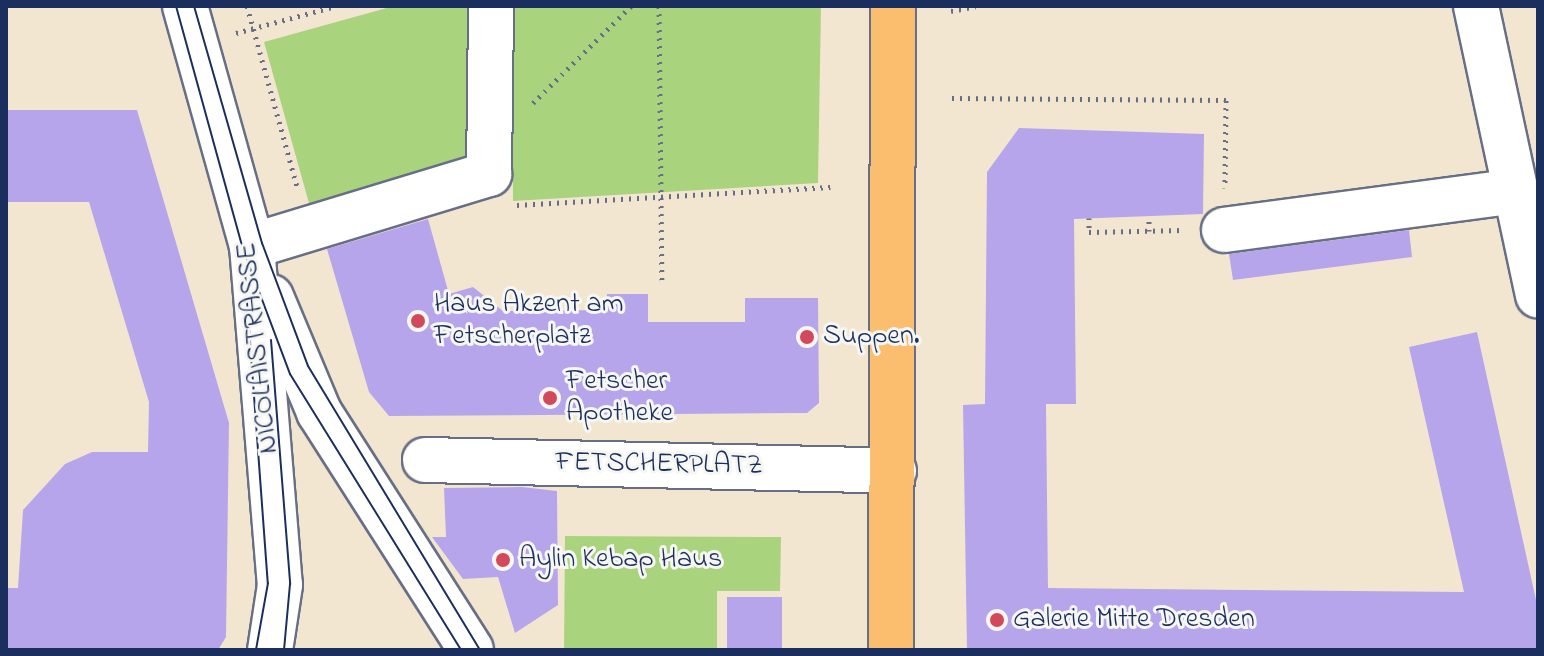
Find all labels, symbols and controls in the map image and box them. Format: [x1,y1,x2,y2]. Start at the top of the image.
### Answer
street label: NICOLAISTRASSE [231,241,287,455]
place label: Haus Akzent am Fetscherplatz [434,288,623,354]
marker: Haus Akzent am Fetscherplatz [409,312,427,330]
place label: Suppen. [823,320,919,354]
marker: Suppen. [798,328,816,346]
place label: Fetscher Apotheke [566,365,673,431]
marker: Fetscher Apotheke [541,389,559,407]
street label: FETSCHERPLATZ [555,446,763,484]
place label: Aylin Kebap Haus [519,543,722,577]
marker: Aylin Kebap Haus [494,551,512,569]
place label: Galerie Mitte Dresden [1013,603,1255,637]
marker: Galerie Mitte Dresden [988,611,1006,629]

